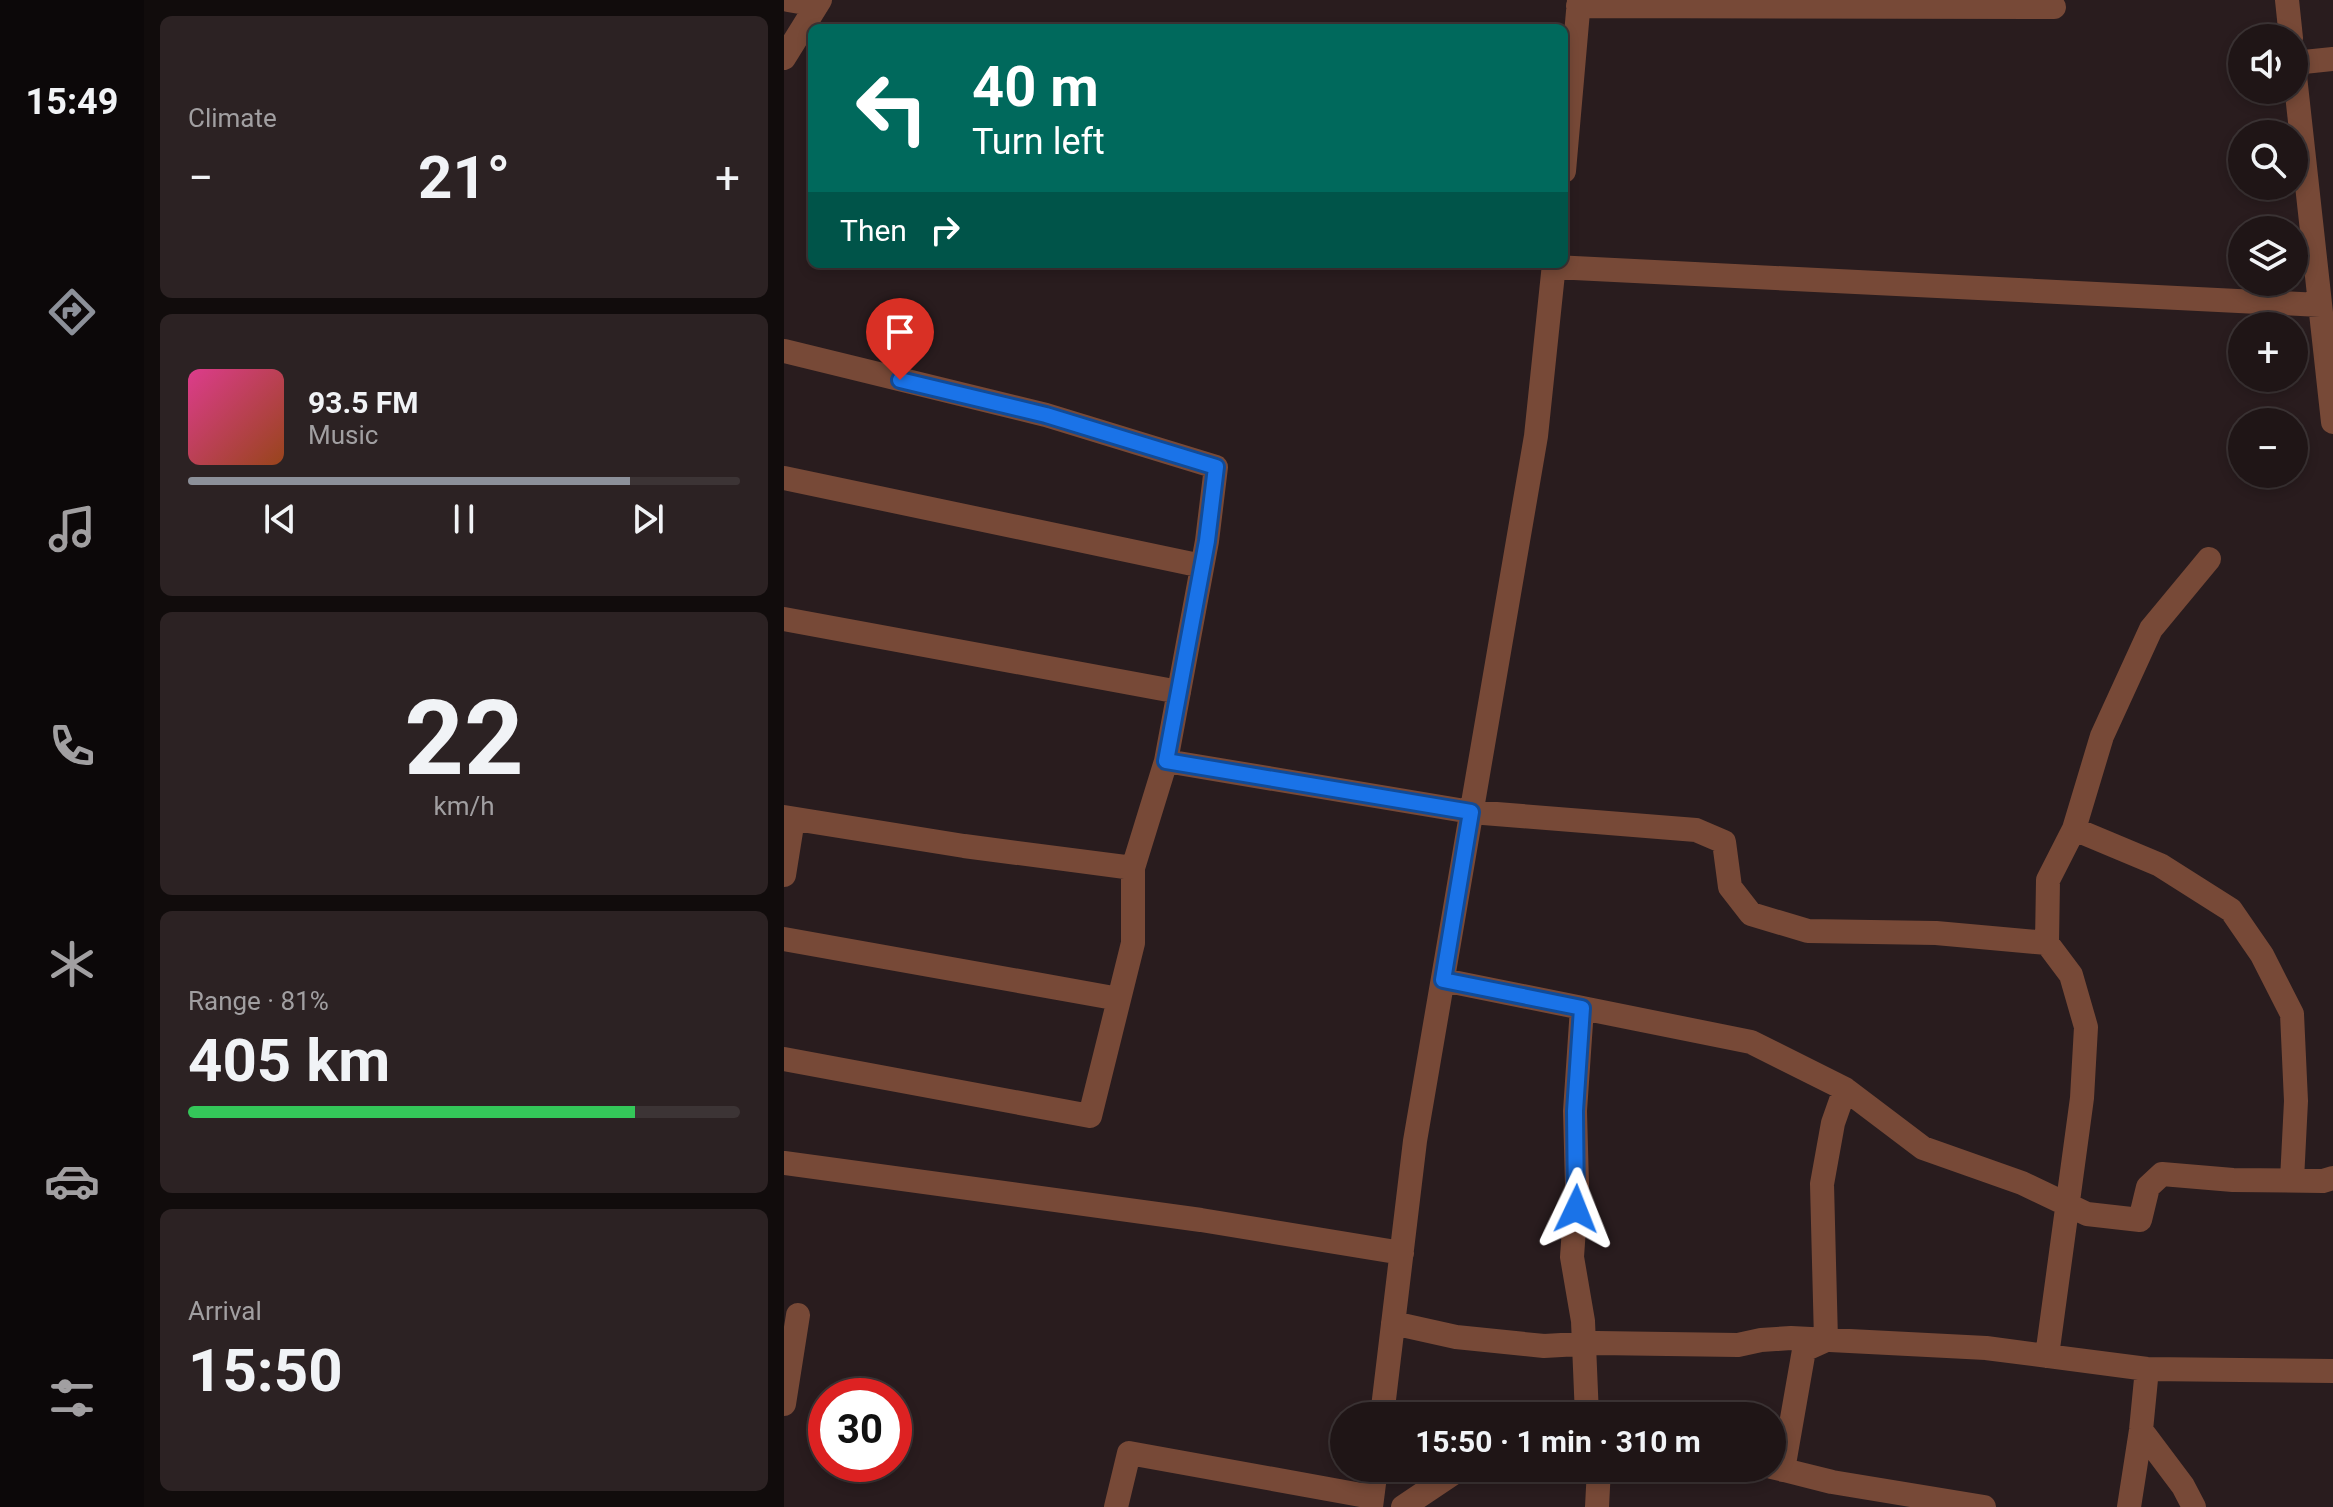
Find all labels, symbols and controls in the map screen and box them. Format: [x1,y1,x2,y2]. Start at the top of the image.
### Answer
map controls [2228,24,2308,488]
button: sound [2228,24,2308,104]
text: 40 m [972,54,1099,120]
icon: left [840,56,944,160]
text: 15:49 [26,81,118,123]
text: Climate [188,103,277,133]
button: search [2228,120,2308,200]
text: Turn left [972,121,1105,163]
text: 21° [418,142,510,213]
text: − [188,152,213,204]
text: + [715,152,740,204]
icon: right [923,208,967,252]
text: Then [840,213,907,248]
button: layers [2228,216,2308,296]
icon: directions [44,284,100,340]
pin [866,298,934,380]
icon: arrive [878,310,922,354]
button: + [2228,312,2308,392]
text: 93.5 FM [308,385,419,420]
button: − [2228,408,2308,488]
text: Music [308,420,378,450]
icon: previous [258,497,302,541]
icon: pause [442,497,486,541]
icon: next [626,497,670,541]
icon: music [44,501,100,557]
text: 22 [404,678,524,799]
icon: phone [44,718,100,774]
text: km/h [433,791,495,821]
icon: climate [44,936,100,992]
text: Range · 81% [188,986,329,1016]
text: 405 km [188,1025,390,1096]
icon: car [44,1153,100,1209]
position arrow [1534,1167,1618,1251]
text: Arrival [188,1296,262,1326]
text: 15:50 [188,1335,343,1406]
icon: filters [44,1370,100,1426]
speed limit sign: 30 [808,1378,912,1482]
text: 15:50 · 1 min · 310 m [1415,1424,1701,1459]

